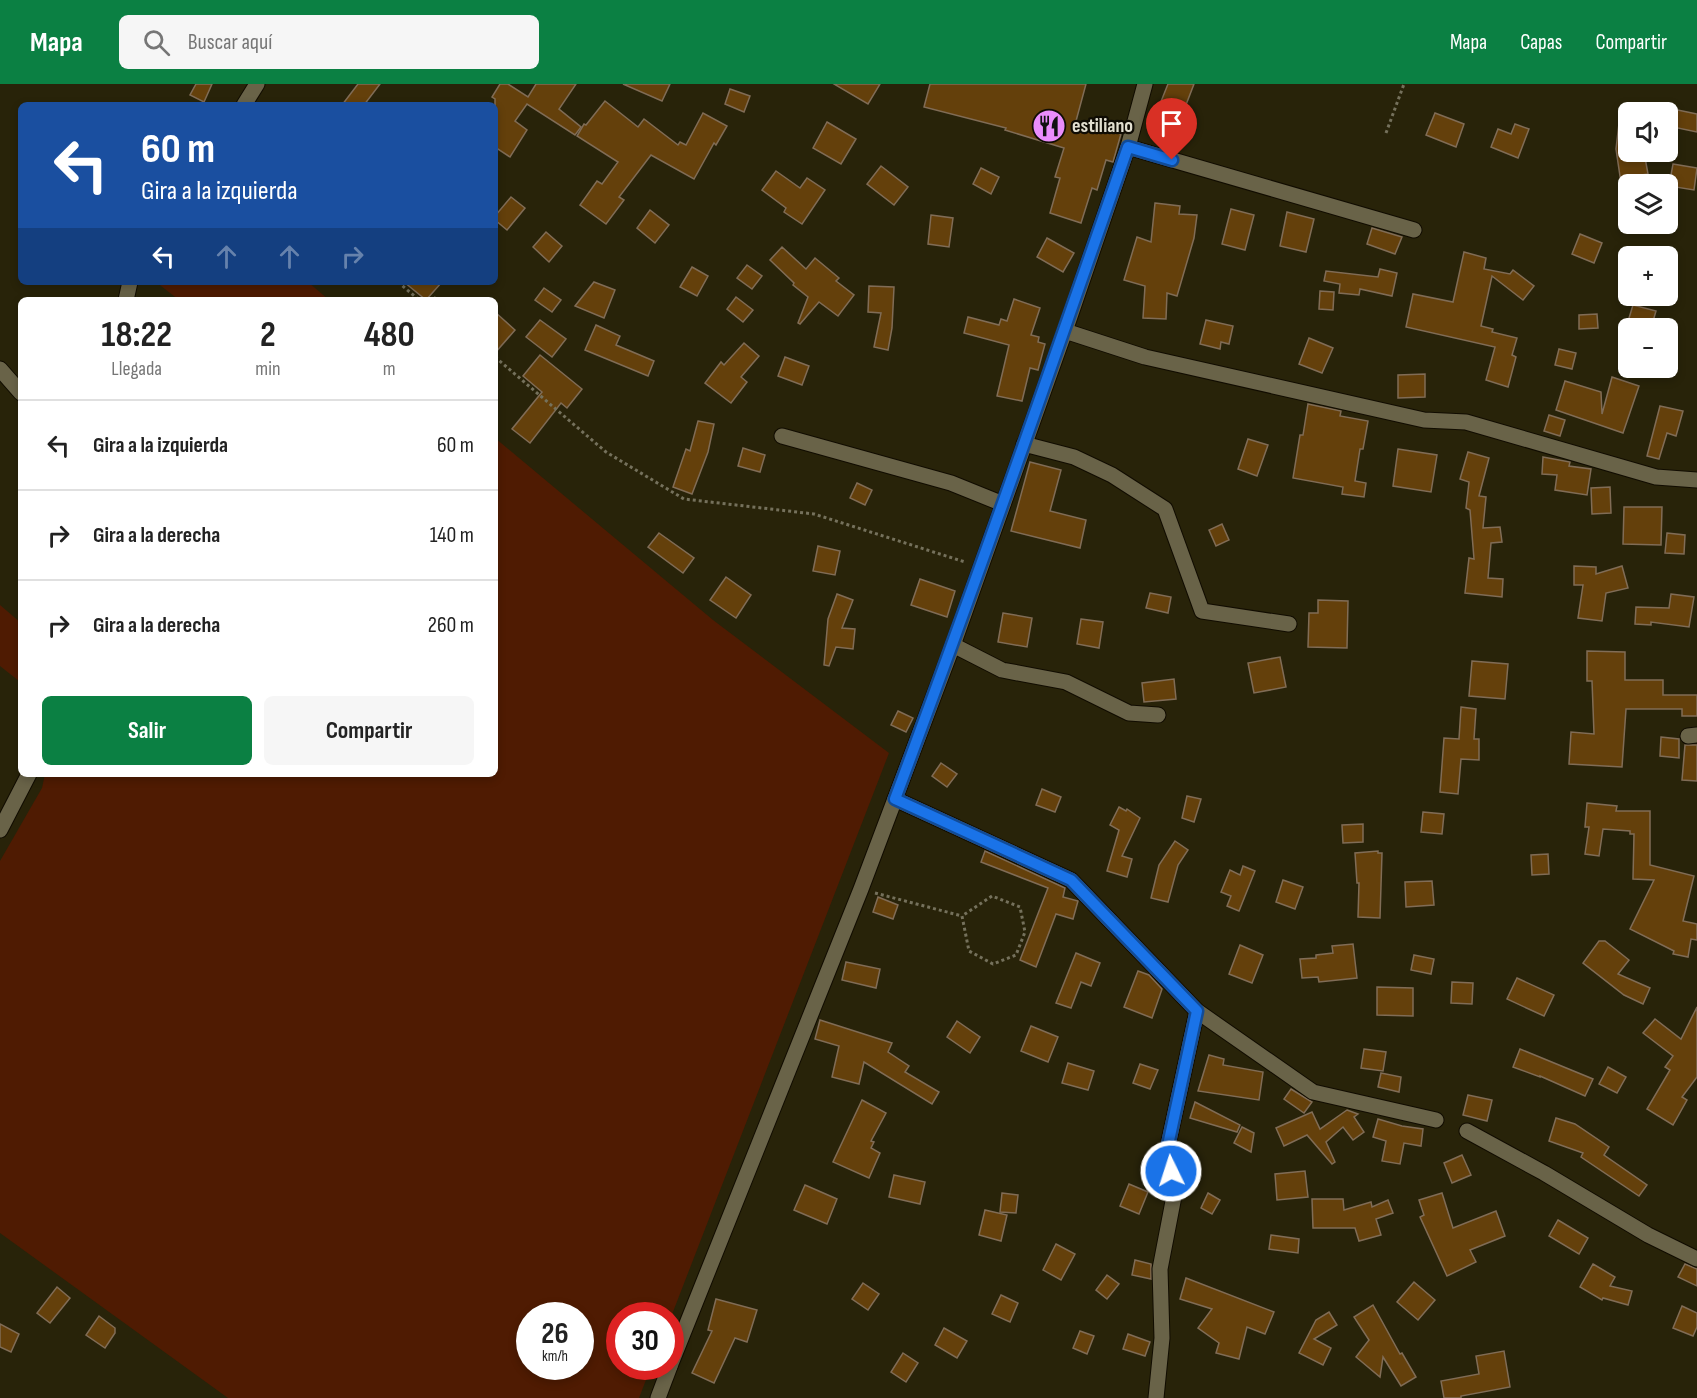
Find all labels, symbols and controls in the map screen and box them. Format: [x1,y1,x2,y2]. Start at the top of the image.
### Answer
search box [119,15,539,69]
text: Mapa [30,26,83,59]
icon: search [140,26,173,59]
text: Buscar aquí [188,29,272,56]
text: Mapa [1450,30,1487,55]
text: Capas [1520,30,1562,55]
text: Compartir [1595,30,1667,55]
pin [1146,98,1197,160]
map controls [1618,102,1678,378]
button: sound [1618,102,1678,162]
icon: arrive [1155,107,1188,140]
restaurant icon: estiliano [1031,108,1067,144]
place label: estiliano [1072,114,1133,138]
text: 60 m [141,124,215,175]
icon: left [42,126,120,204]
button: layers [1618,174,1678,234]
text: Gira a la izquierda [141,175,298,207]
icon: left [147,240,180,273]
icon: ahead [210,240,243,273]
icon: ahead [273,240,306,273]
icon: right [336,240,369,273]
button: + [1618,246,1678,306]
text: 18:22 [101,314,172,357]
text: 2 [260,314,276,357]
text: 480 [364,314,415,357]
button: − [1618,318,1678,378]
text: Llegada [111,357,162,381]
text: min [255,357,280,381]
text: m [383,357,396,381]
icon: left [42,429,75,462]
text: Gira a la izquierda [93,432,228,459]
text: 60 m [437,432,474,459]
icon: right [42,519,75,552]
text: Gira a la derecha [93,522,220,549]
text: 140 m [430,522,474,549]
icon: right [42,609,75,642]
text: Gira a la derecha [93,612,220,639]
text: 260 m [428,612,474,639]
button: Salir [42,696,252,765]
button: Compartir [264,696,474,765]
position arrow [1139,1139,1203,1203]
speed limit sign: 30 [606,1302,684,1380]
text: 26 [541,1316,569,1352]
text: km/h [542,1347,568,1366]

